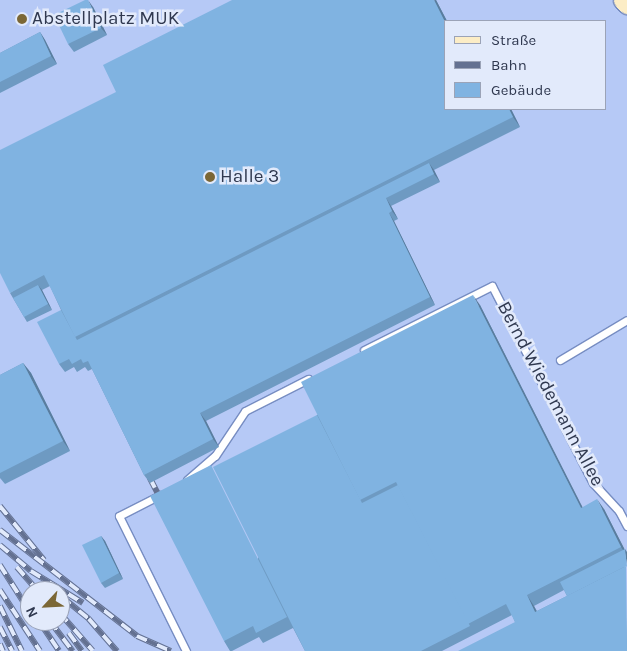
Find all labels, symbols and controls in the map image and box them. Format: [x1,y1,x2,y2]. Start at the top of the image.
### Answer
place label: Abstellplatz MUK [32,8,179,30]
marker: Abstellplatz MUK [16,13,28,25]
legend [444,20,607,110]
text: Straße [491,31,536,49]
text: Bahn [491,56,527,74]
text: Gebäude [491,81,551,99]
place label: Halle 3 [220,166,279,188]
marker: Halle 3 [204,171,216,183]
street label: Bernd Wiedemann Allee [492,298,608,490]
north arrow [20,581,70,631]
text: N [22,604,42,620]

